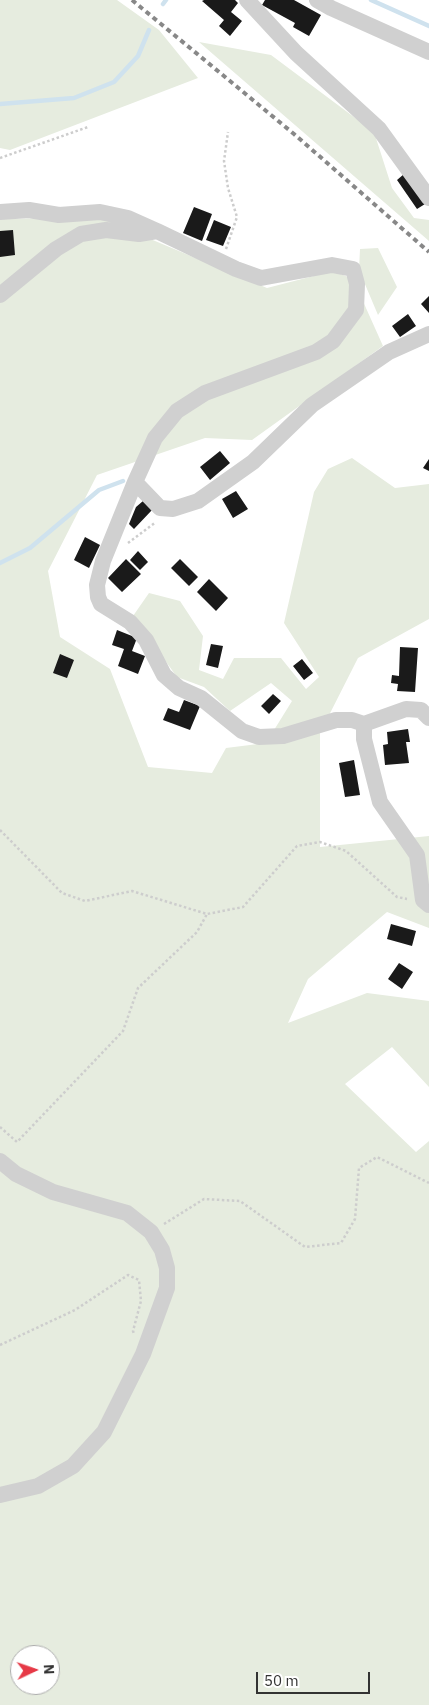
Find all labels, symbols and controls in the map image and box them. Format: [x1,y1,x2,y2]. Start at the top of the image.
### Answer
north arrow [10,1645,60,1695]
scale bar [259,1662,373,1694]
text: N [40,1664,58,1675]
text: 50 m [264,1671,299,1690]

